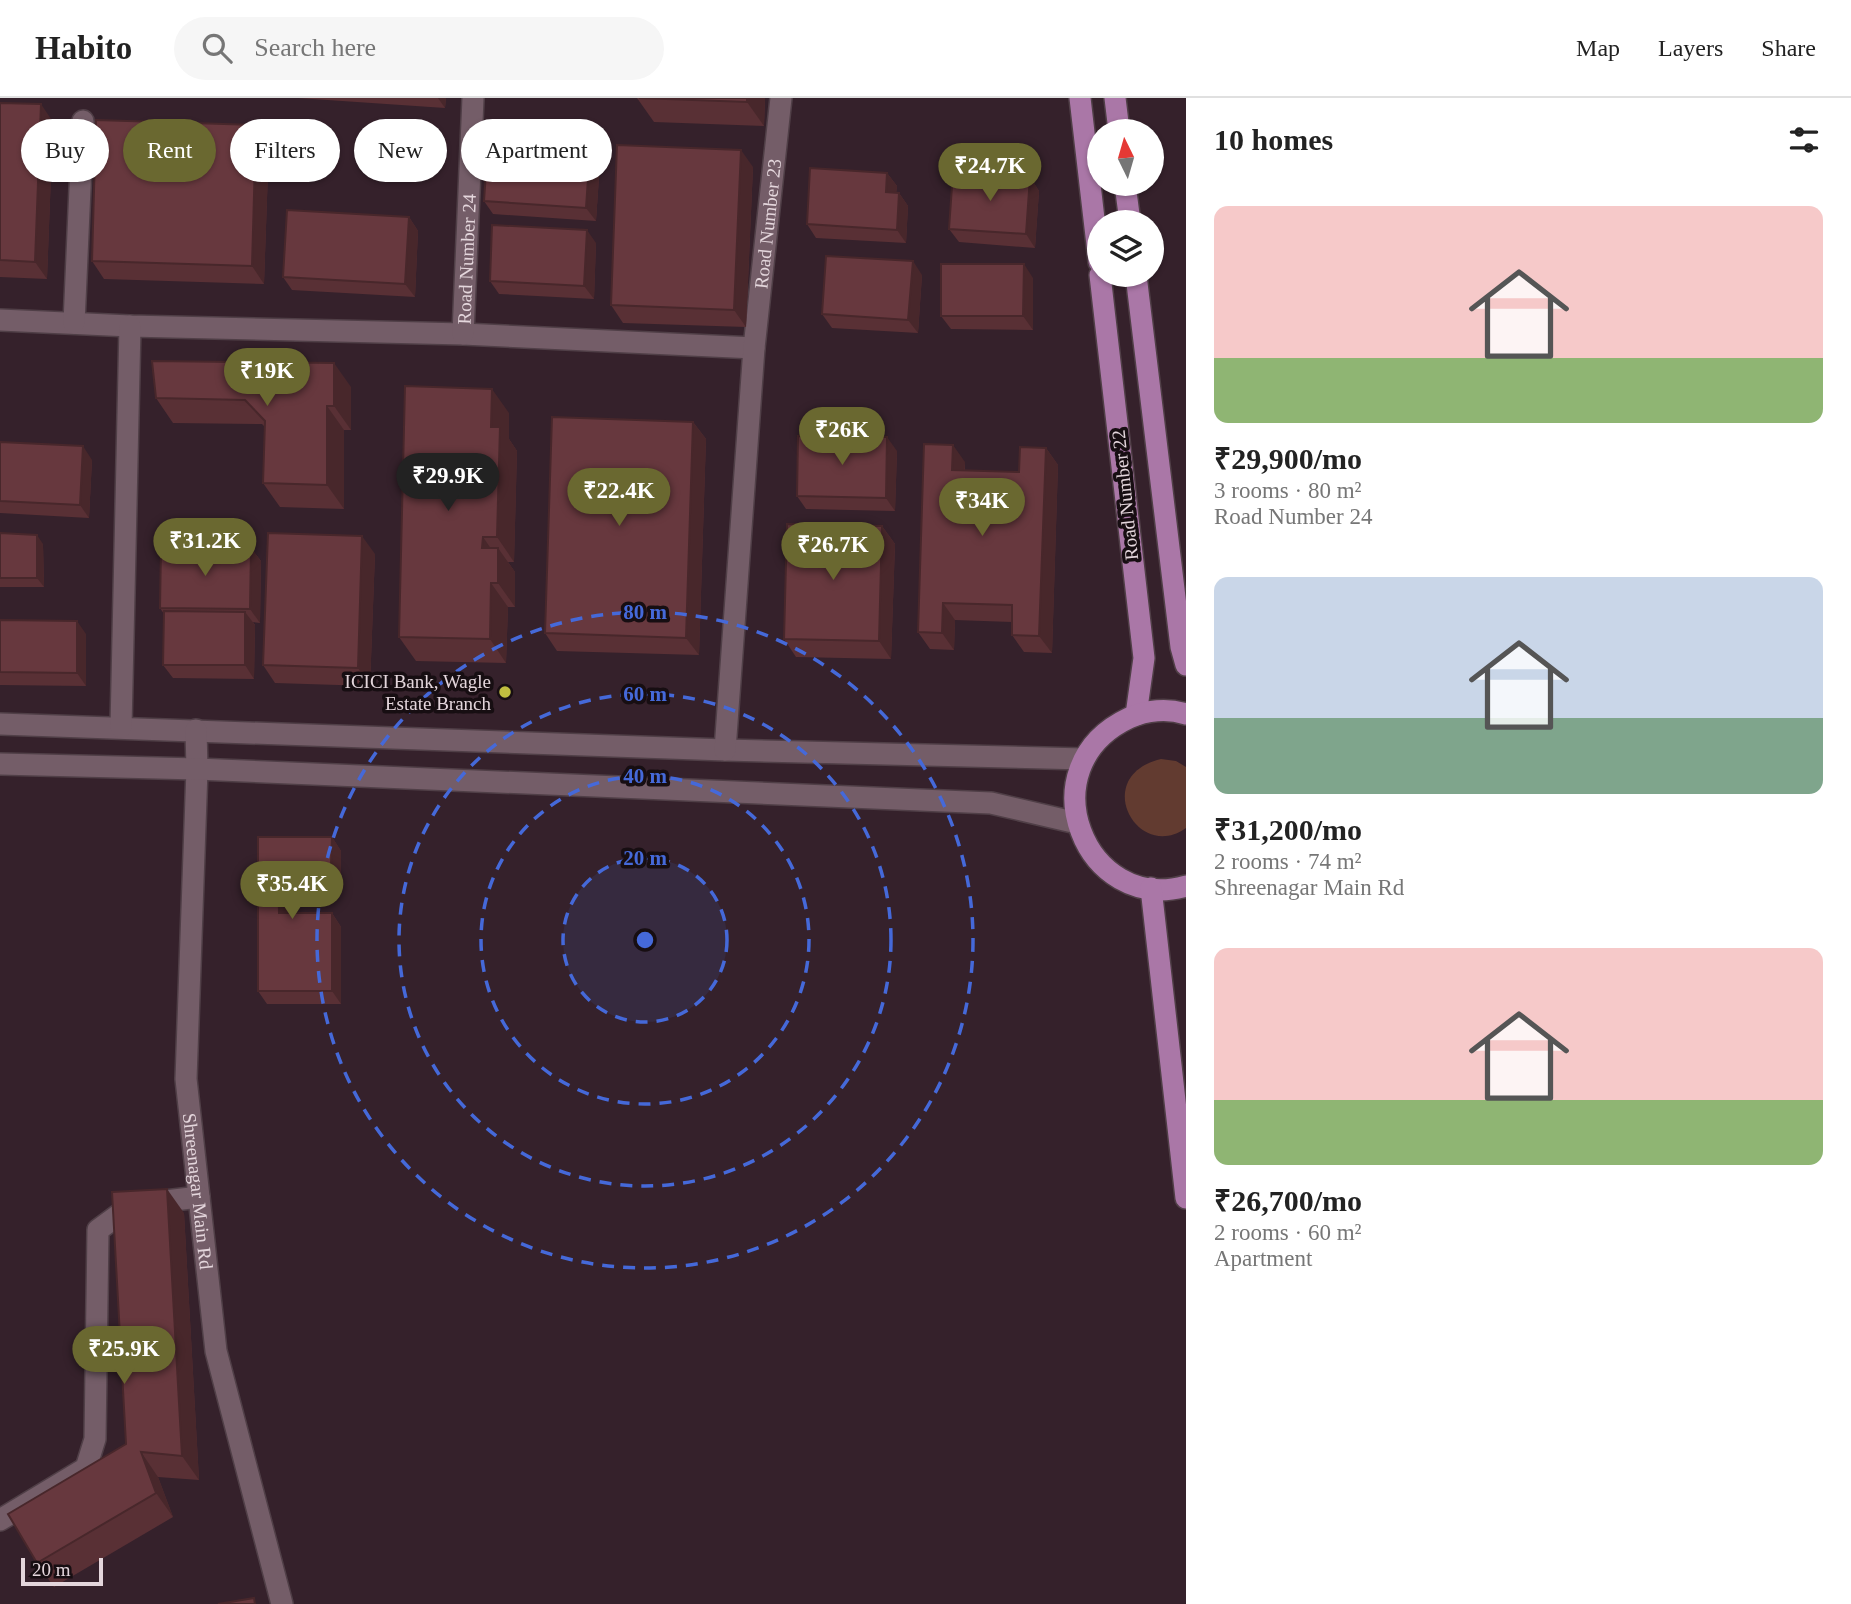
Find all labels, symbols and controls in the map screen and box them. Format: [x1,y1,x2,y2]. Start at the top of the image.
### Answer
search box [174,17,664,80]
icon: search [198,29,236,67]
text: Habito [35,30,132,66]
text: Search here [254,33,376,62]
text: Map [1576,35,1620,61]
text: Layers [1658,35,1723,61]
text: Share [1761,35,1816,61]
chip: Buy [21,119,109,182]
chip: Rent [123,119,216,182]
chip: Filters [230,119,340,182]
chip: New [354,119,447,182]
chip: Apartment [461,119,612,182]
north arrow [1087,119,1164,196]
map controls [1087,119,1164,287]
icon: filters [1785,121,1823,159]
text: 10 homes [1214,123,1333,156]
pin: ₹24.7K [933,144,1047,203]
text: ₹24.7K [954,153,1026,178]
street label: Road Number 23 [750,158,785,290]
street label: Road Number 24 [453,193,479,325]
button: layers [1087,210,1164,287]
icon: home [1456,251,1582,377]
pin: ₹19K [226,348,308,408]
text: ₹19K [240,358,294,383]
pin: ₹26K [801,408,883,467]
text: ₹26K [815,417,869,442]
street label: Road Number 22 [1108,429,1142,561]
text: ₹29,900/mo [1214,442,1362,475]
pin: ₹29.9K [391,454,505,513]
text: ₹29.9K [412,463,484,488]
pin: ₹22.4K [562,468,676,528]
text: ₹22.4K [583,478,655,503]
pin: ₹34K [941,478,1023,538]
text: 3 rooms · 80 m² [1214,478,1361,503]
text: ₹34K [955,488,1009,513]
text: Road Number 24 [1214,504,1372,529]
pin: ₹31.2K [148,518,262,578]
pin: ₹26.7K [776,522,890,582]
text: ₹31.2K [169,528,241,553]
text: ₹26.7K [797,532,869,557]
text: 80 m [623,600,667,624]
icon: home [1456,622,1582,748]
place label: ICICI Bank, Wagle Estate Branch [345,671,491,714]
text: 60 m [623,682,667,706]
marker: ICICI Bank, Wagle Estate Branch [497,684,513,700]
text: 40 m [623,764,667,788]
text: ₹31,200/mo [1214,813,1362,846]
text: 20 m [623,846,667,870]
text: 2 rooms · 74 m² [1214,849,1361,874]
pin: ₹35.4K [235,862,349,921]
text: ₹35.4K [256,871,328,896]
text: Shreenagar Main Rd [1214,875,1404,900]
centre of rings [633,928,657,952]
icon: home [1456,993,1582,1119]
street label: Shreenagar Main Rd [179,1112,217,1271]
text: ₹26,700/mo [1214,1184,1362,1217]
text: 2 rooms · 60 m² [1214,1220,1361,1245]
text: Apartment [1214,1246,1312,1271]
pin: ₹25.9K [67,1326,181,1386]
text: ₹25.9K [88,1336,160,1361]
scale bar [21,1555,103,1587]
text: 20 m [32,1559,71,1580]

